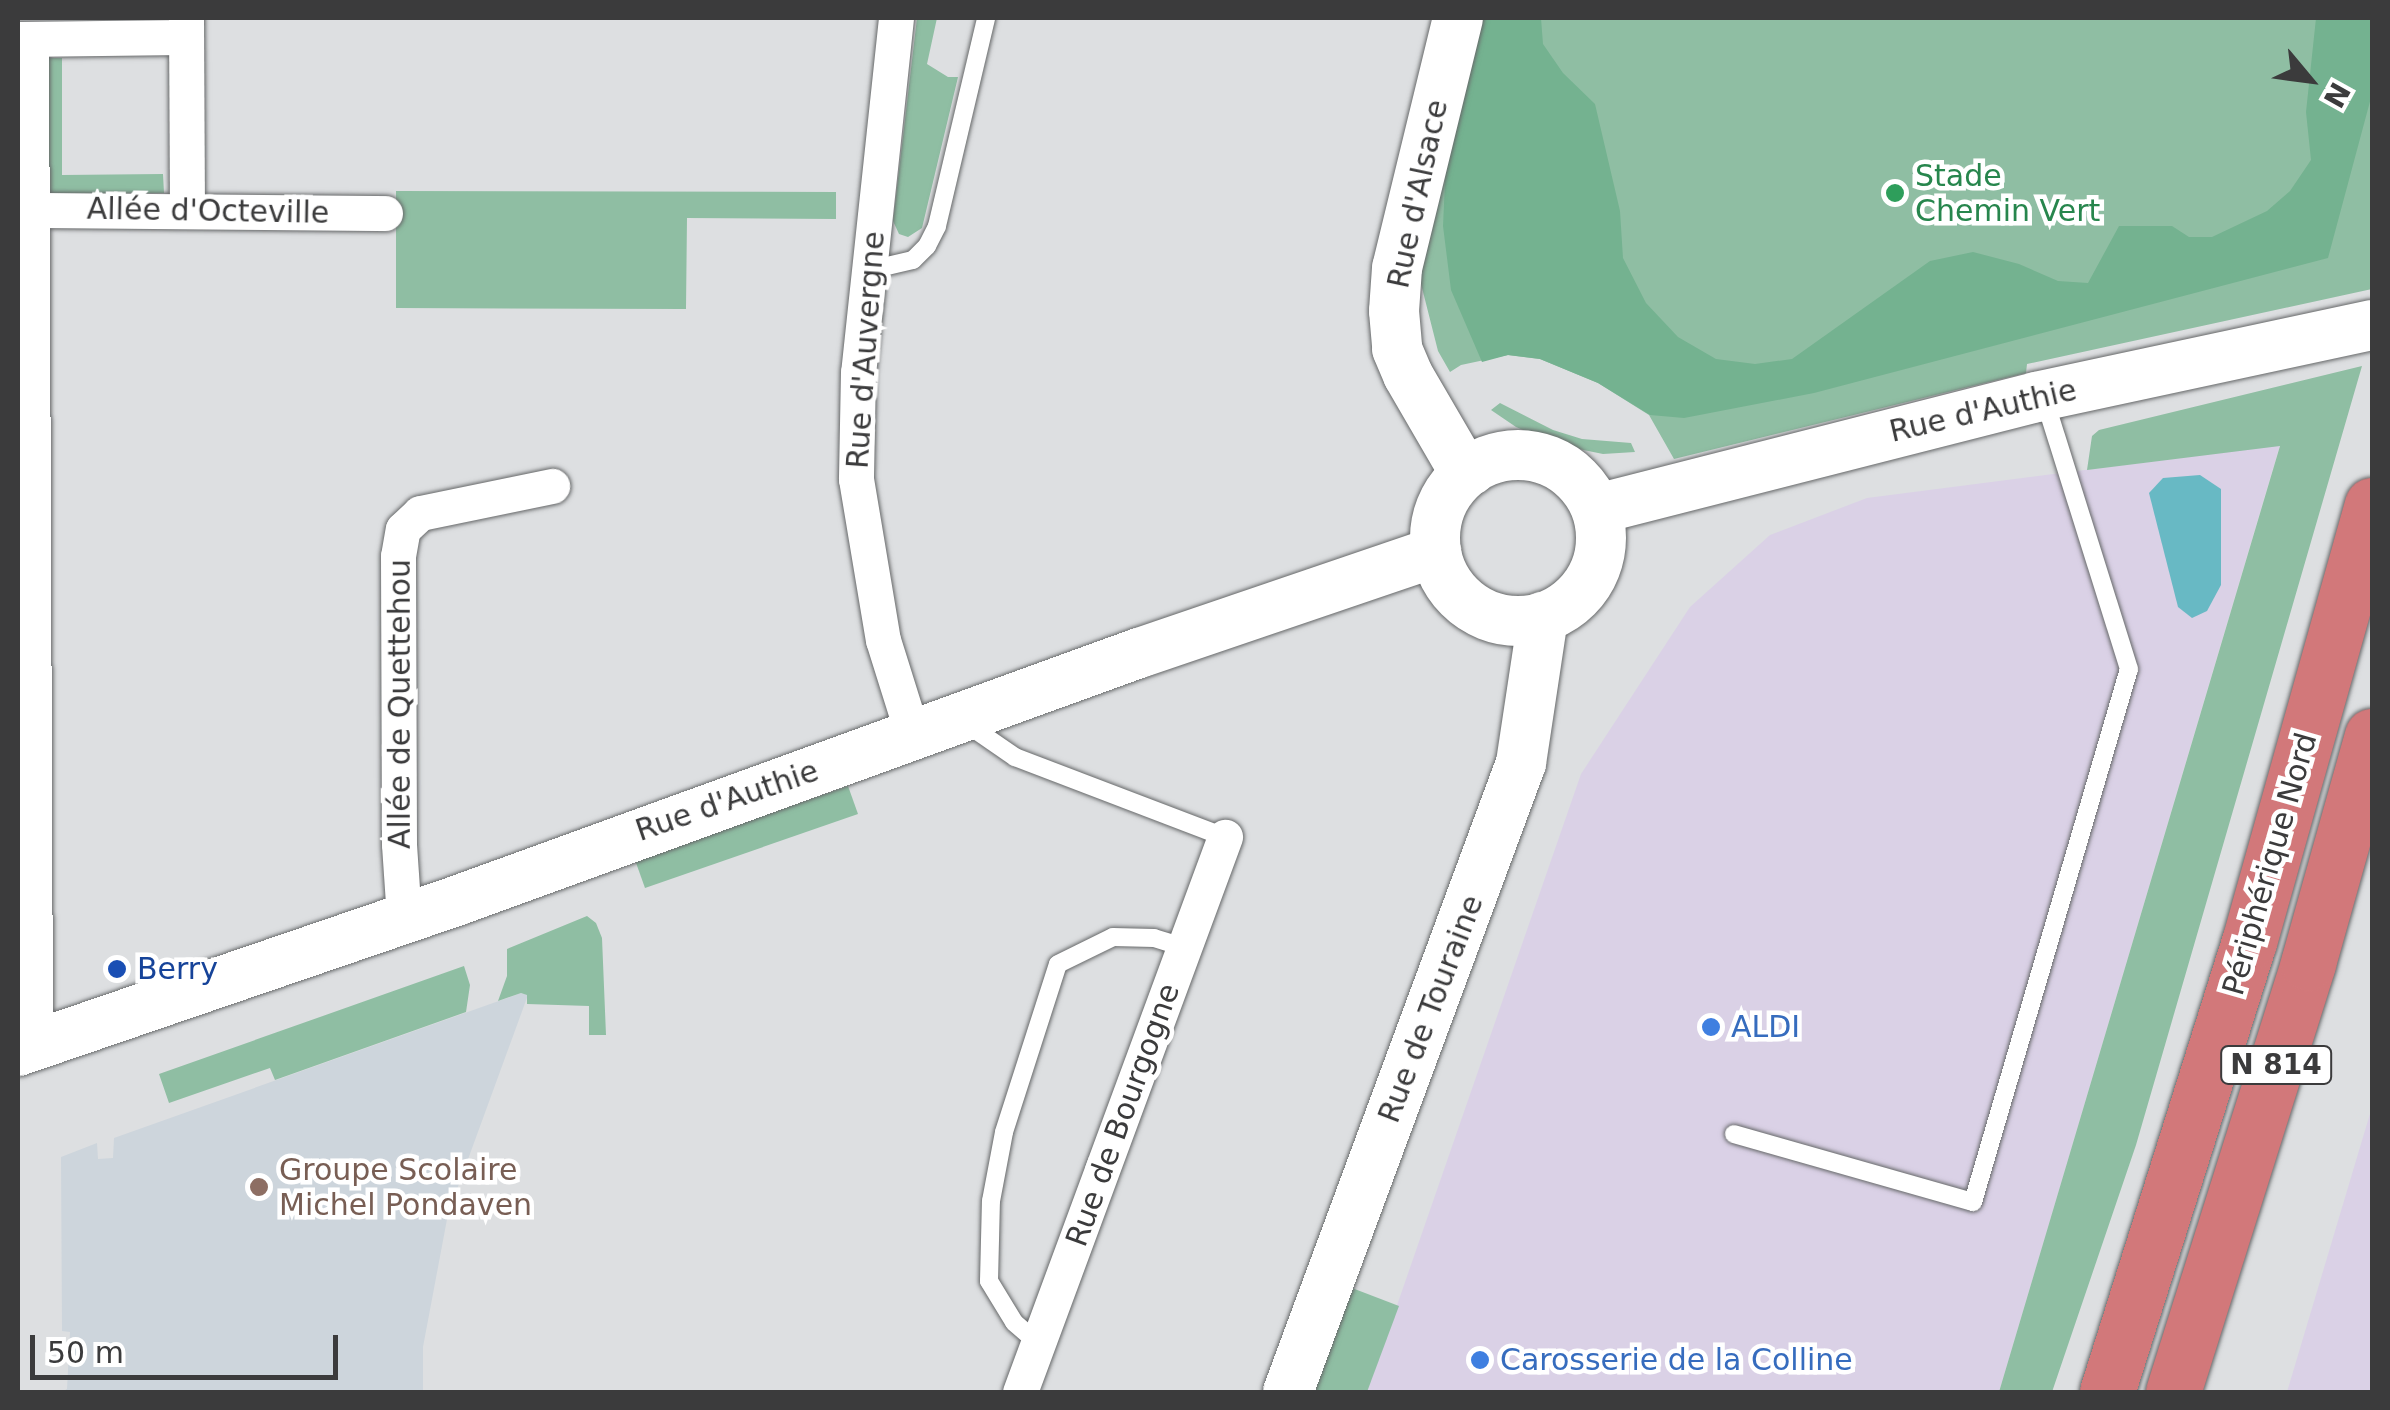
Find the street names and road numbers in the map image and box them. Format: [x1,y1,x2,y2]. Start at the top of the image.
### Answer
street label: Rue d'Alsace [1380,97,1456,291]
street label: Allée d'Octeville [86,191,330,231]
street label: Rue d'Auvergne [840,230,892,470]
street label: Rue d'Authie [1886,372,2080,450]
street label: Allée de Quettehou [382,559,418,849]
street label: Périphérique Nord [2215,729,2325,999]
street label: Rue d'Authie [631,753,823,849]
street label: Rue de Touraine [1371,890,1491,1128]
street label: Rue de Bourgogne [1059,979,1187,1251]
road number: N 814 [2218,1042,2334,1088]

